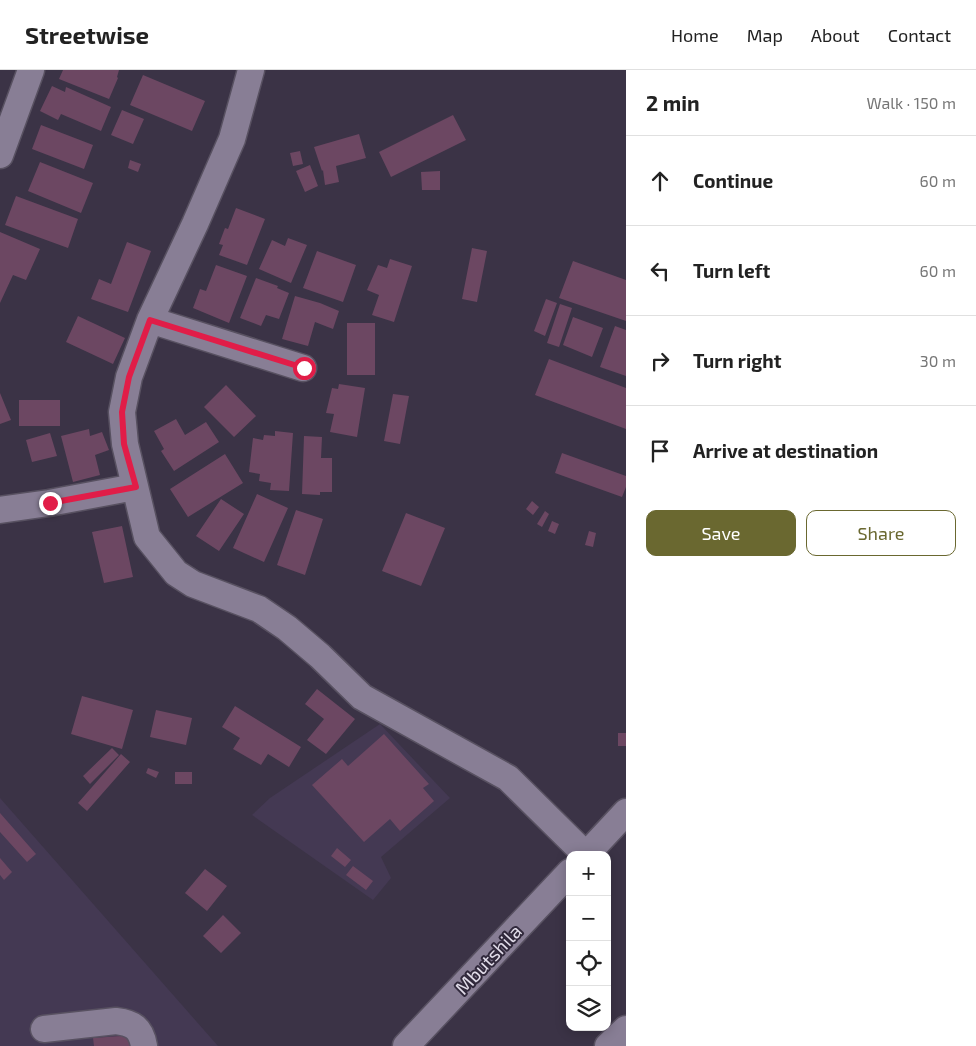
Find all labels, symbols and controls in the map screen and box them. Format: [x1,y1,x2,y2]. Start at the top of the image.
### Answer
text: Streetwise [25,20,149,49]
text: Home [671,24,719,46]
text: Map [747,24,783,46]
text: About [811,24,860,46]
text: Contact [888,24,951,46]
text: 2 min [646,90,700,115]
text: Walk · 150 m [866,93,956,112]
icon: ahead [646,167,674,195]
text: Continue [693,169,773,192]
text: 60 m [920,171,956,190]
icon: left [646,257,674,285]
text: Turn left [693,259,770,282]
text: 60 m [920,261,956,280]
icon: right [646,347,674,375]
text: Turn right [693,349,781,372]
text: 30 m [920,351,956,370]
route start [293,357,316,380]
icon: arrive [646,437,674,465]
text: Arrive at destination [693,439,878,462]
route end [39,492,62,515]
button: Save [646,510,796,556]
button: Share [806,510,956,556]
map controls [566,851,611,1031]
button: + [566,851,611,896]
button: − [566,896,611,941]
street label: Mbutshila [450,919,526,999]
button: locate [566,941,611,986]
button: layers [566,986,611,1031]

